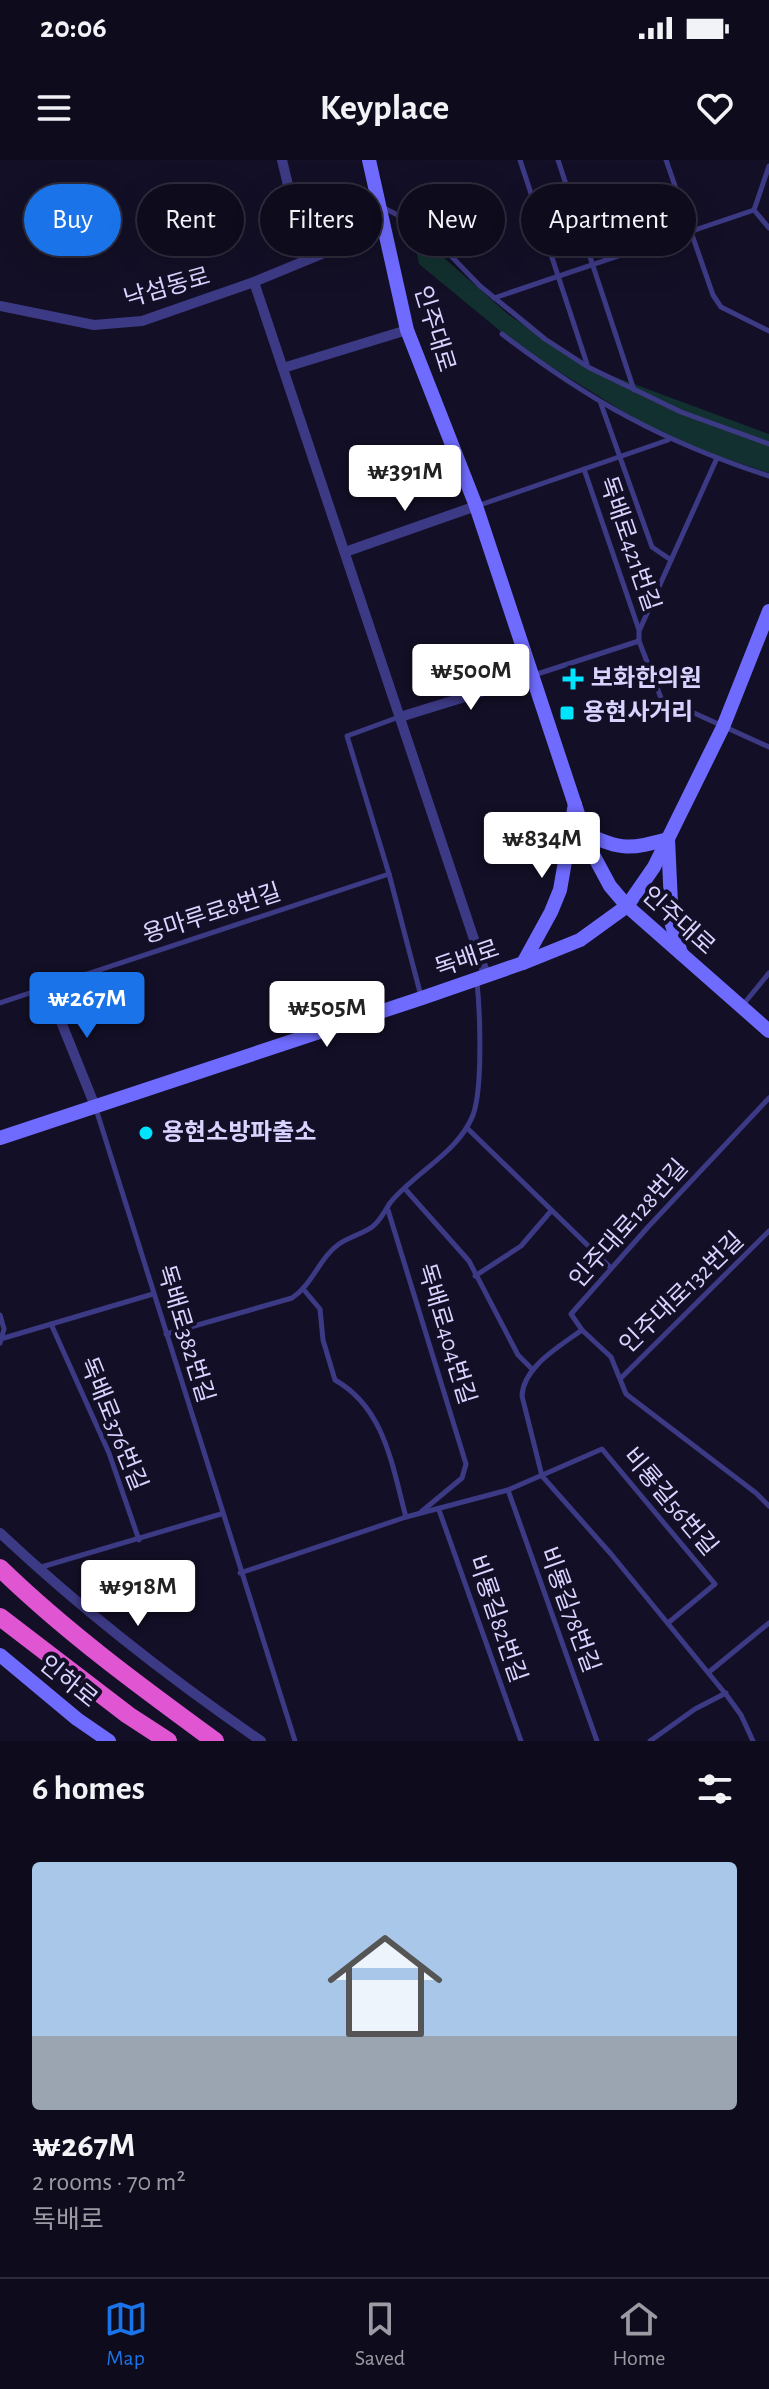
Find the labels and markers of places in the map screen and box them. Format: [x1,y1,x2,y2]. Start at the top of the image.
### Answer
pin: ₩391M [349,445,461,513]
pin: ₩500M [415,644,527,712]
place label: 보화한의원 [591,665,701,691]
marker: 보화한의원 [562,668,584,690]
place label: 용현사거리 [583,699,693,725]
marker: 용현사거리 [558,704,576,722]
pin: ₩834M [486,812,598,880]
pin: ₩267M [31,972,143,1040]
pin: ₩505M [271,981,383,1049]
place label: 용현소방파출소 [162,1119,317,1145]
marker: 용현소방파출소 [137,1124,155,1142]
pin: ₩918M [82,1560,194,1628]

